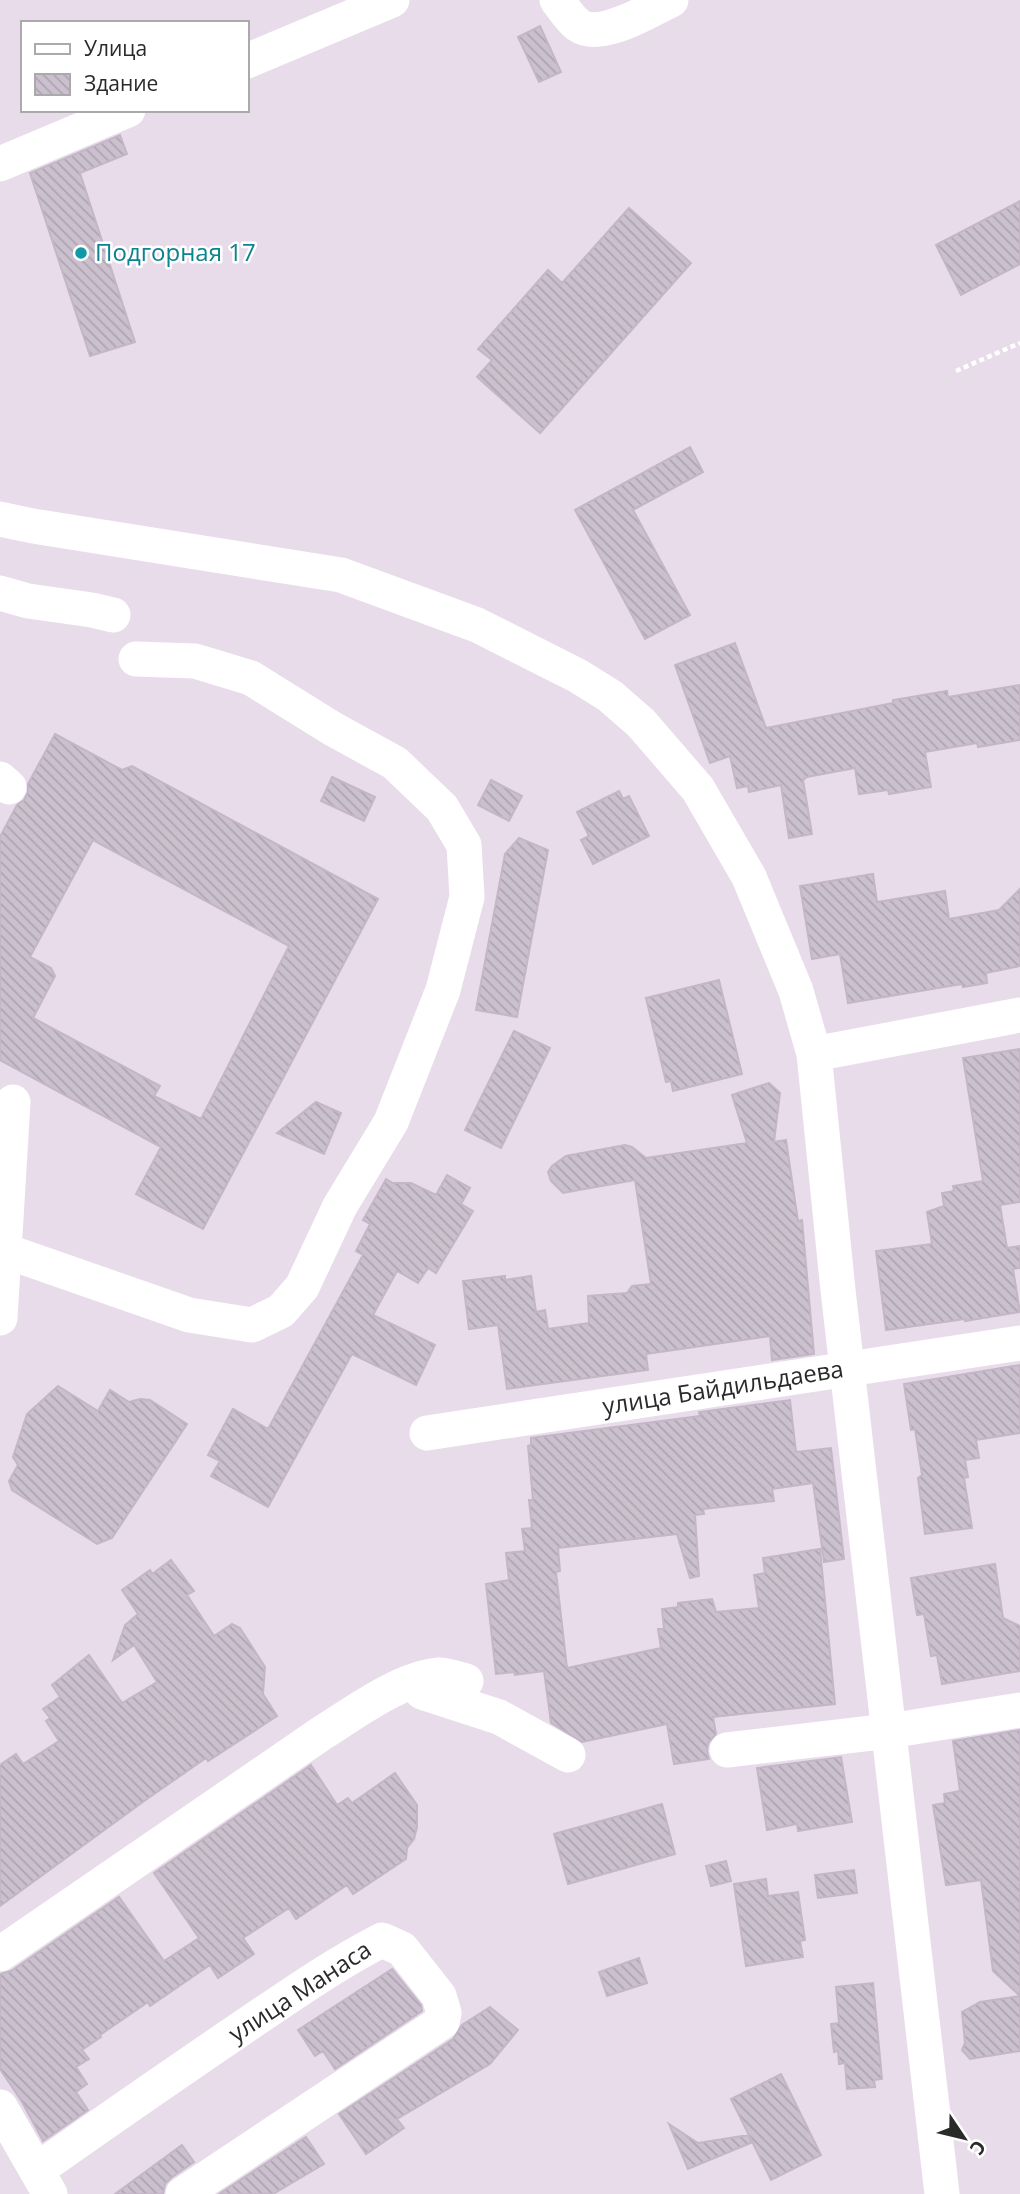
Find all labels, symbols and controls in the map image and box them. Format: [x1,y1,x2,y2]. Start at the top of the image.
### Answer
legend [21,21,248,112]
text: Улица [84,34,147,62]
text: Здание [84,69,158,97]
place label: Подгорная 17 [95,235,256,268]
marker: Подгорная 17 [73,245,89,261]
street label: улица Байдильдаева [600,1351,846,1422]
street label: улица Манаса [221,1932,377,2049]
north arrow [929,2103,999,2173]
text: С [964,2135,992,2160]

